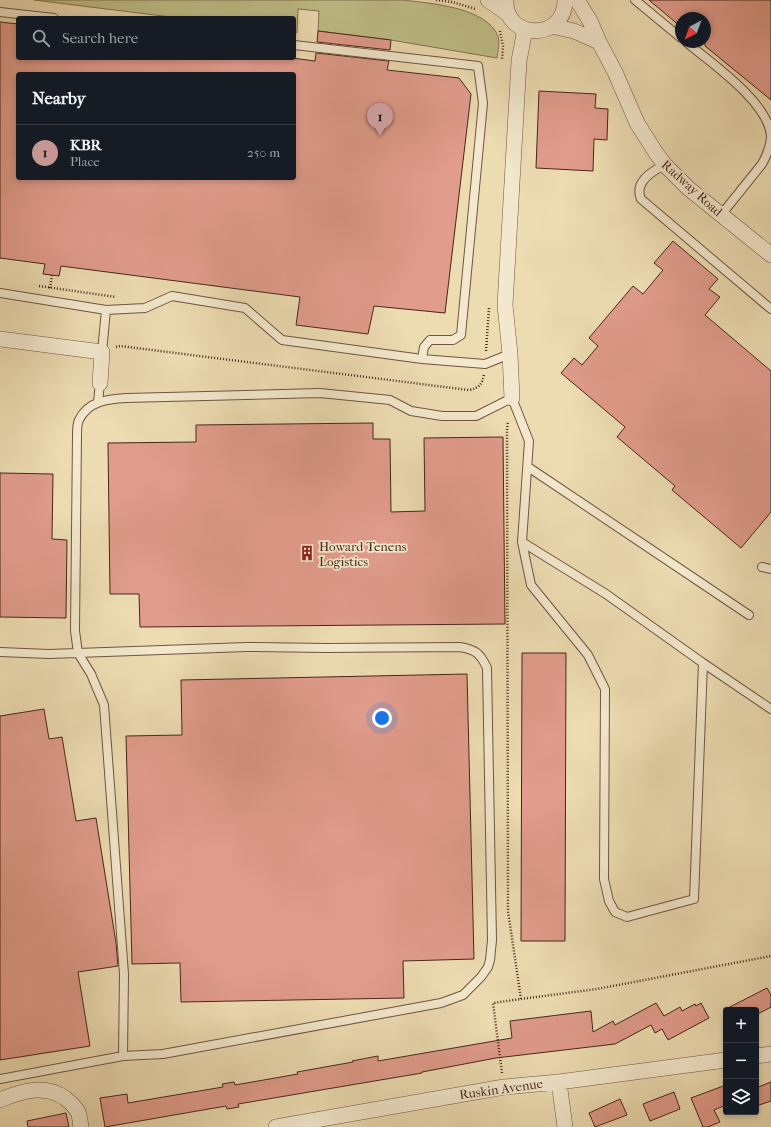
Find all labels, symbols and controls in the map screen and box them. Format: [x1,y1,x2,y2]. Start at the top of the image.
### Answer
north arrow [675,12,711,48]
search box [16,16,296,60]
icon: search [30,27,52,49]
text: Search here [62,29,138,47]
text: Nearby [32,88,86,108]
pin: 1 [367,103,393,136]
text: KBR [70,136,101,154]
text: 1 [43,145,47,160]
text: 250 m [247,145,280,160]
text: Place [70,154,100,169]
street label: Radway Road [659,157,726,220]
place label: Howard Tenens Logistics [319,539,407,569]
building icon: Howard Tenens Logistics [298,544,316,562]
your location [372,708,392,728]
map controls [723,1007,759,1115]
button: + [723,1007,759,1043]
button: − [723,1043,759,1079]
street label: Ruskin Avenue [458,1076,544,1102]
button: layers [723,1079,759,1115]

